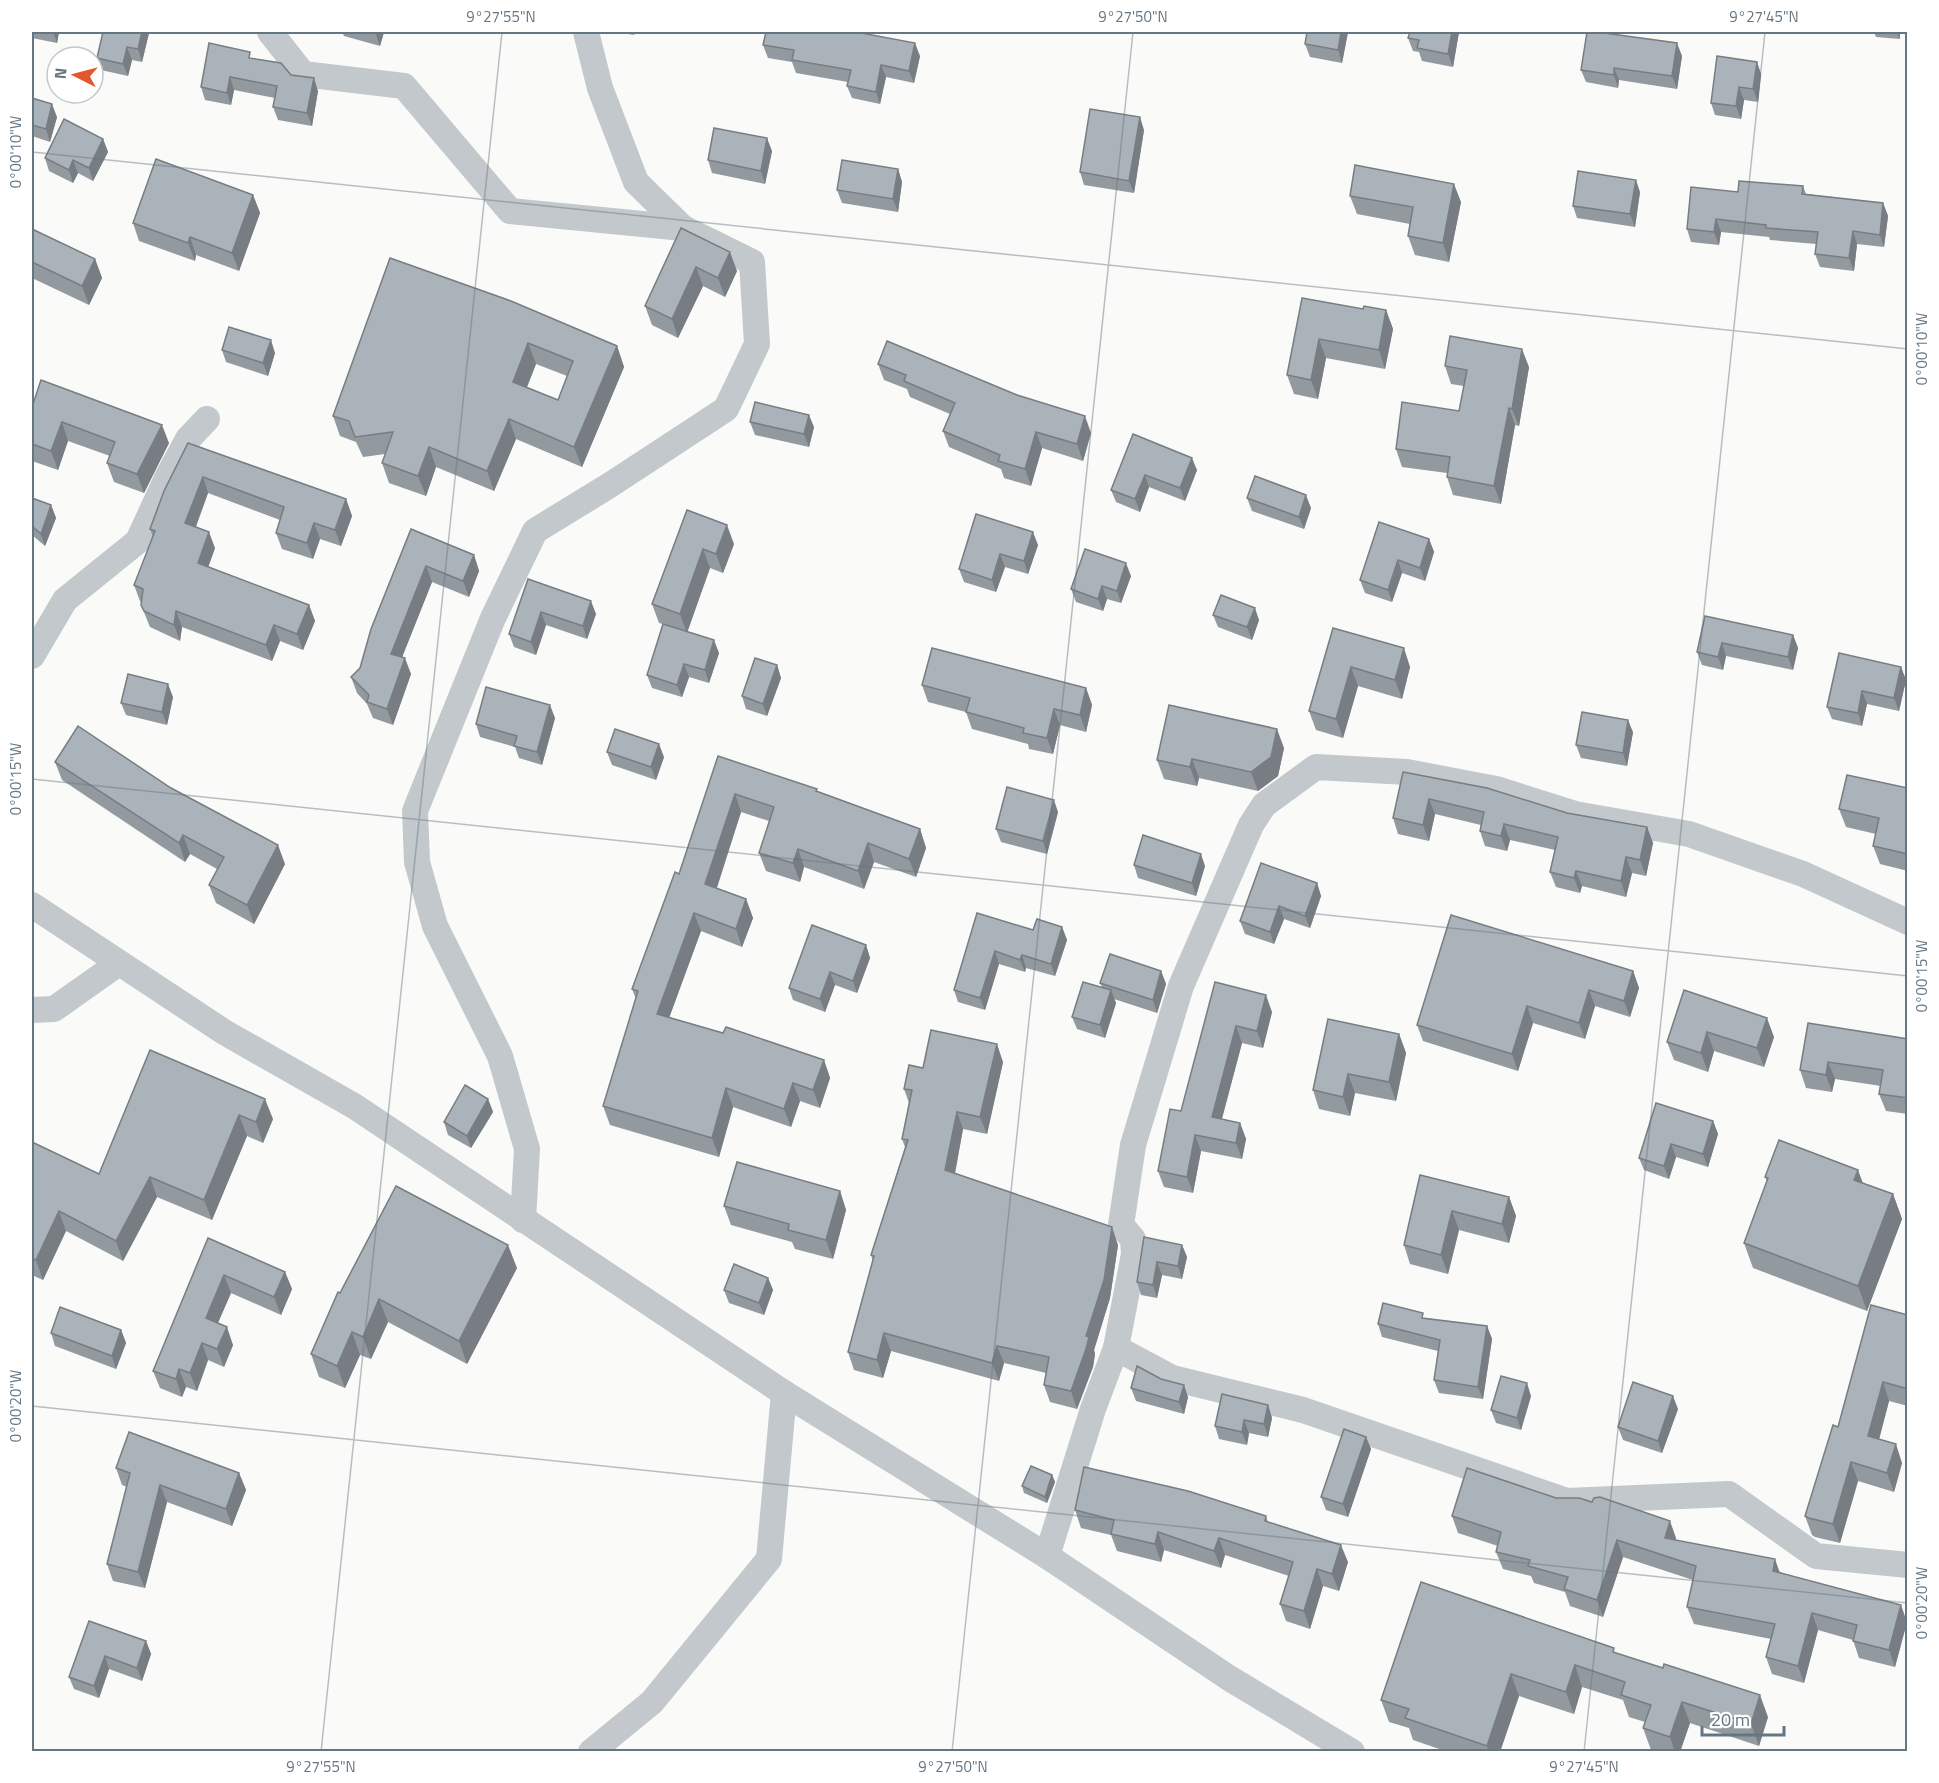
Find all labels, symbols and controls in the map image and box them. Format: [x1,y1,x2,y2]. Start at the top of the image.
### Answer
text: 9°27'55"N [466,5,536,28]
text: 9°27'50"N [1098,5,1168,28]
text: 9°27'45"N [1729,5,1799,28]
north arrow [45,45,105,105]
text: N [48,67,73,80]
text: 0°00'10"W [4,116,27,188]
text: 0°00'10"W [1910,313,1933,385]
text: 0°00'15"W [4,743,27,815]
text: 0°00'15"W [1910,940,1933,1012]
text: 0°00'20"W [4,1370,27,1442]
text: 0°00'20"W [1910,1567,1933,1639]
scale bar [1702,1699,1784,1737]
text: 20 m [1711,1706,1750,1733]
text: 9°27'55"N [286,1755,356,1778]
text: 9°27'50"N [918,1755,988,1778]
text: 9°27'45"N [1549,1755,1619,1778]

